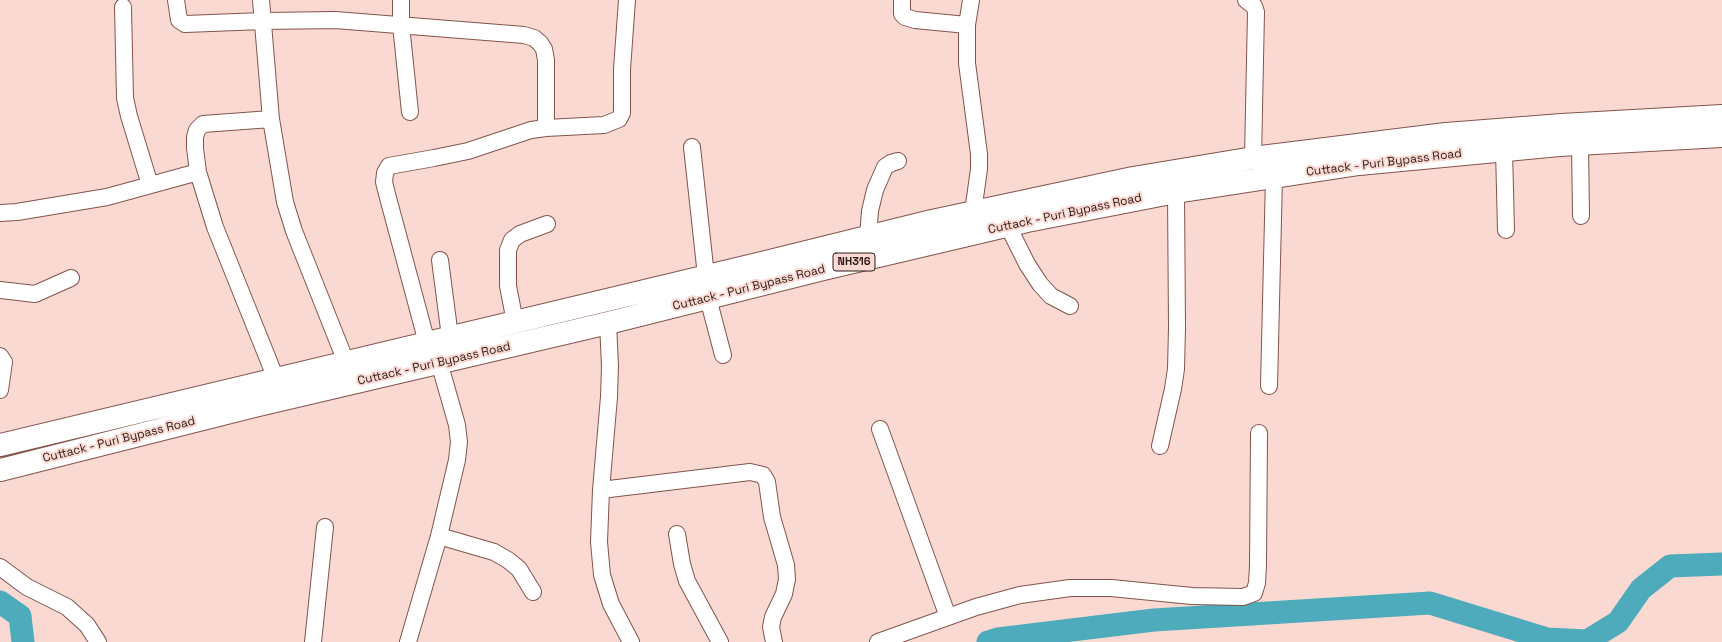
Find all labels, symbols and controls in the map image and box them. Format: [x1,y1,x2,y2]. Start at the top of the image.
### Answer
street label: Cuttack - Puri Bypass Road [1305,146,1463,180]
street label: Cuttack - Puri Bypass Road [987,191,1143,237]
road number: NH316 [833,253,875,271]
street label: Cuttack - Puri Bypass Road [671,262,827,314]
street label: Cuttack - Puri Bypass Road [356,339,512,389]
street label: Cuttack - Puri Bypass Road [41,414,197,466]

